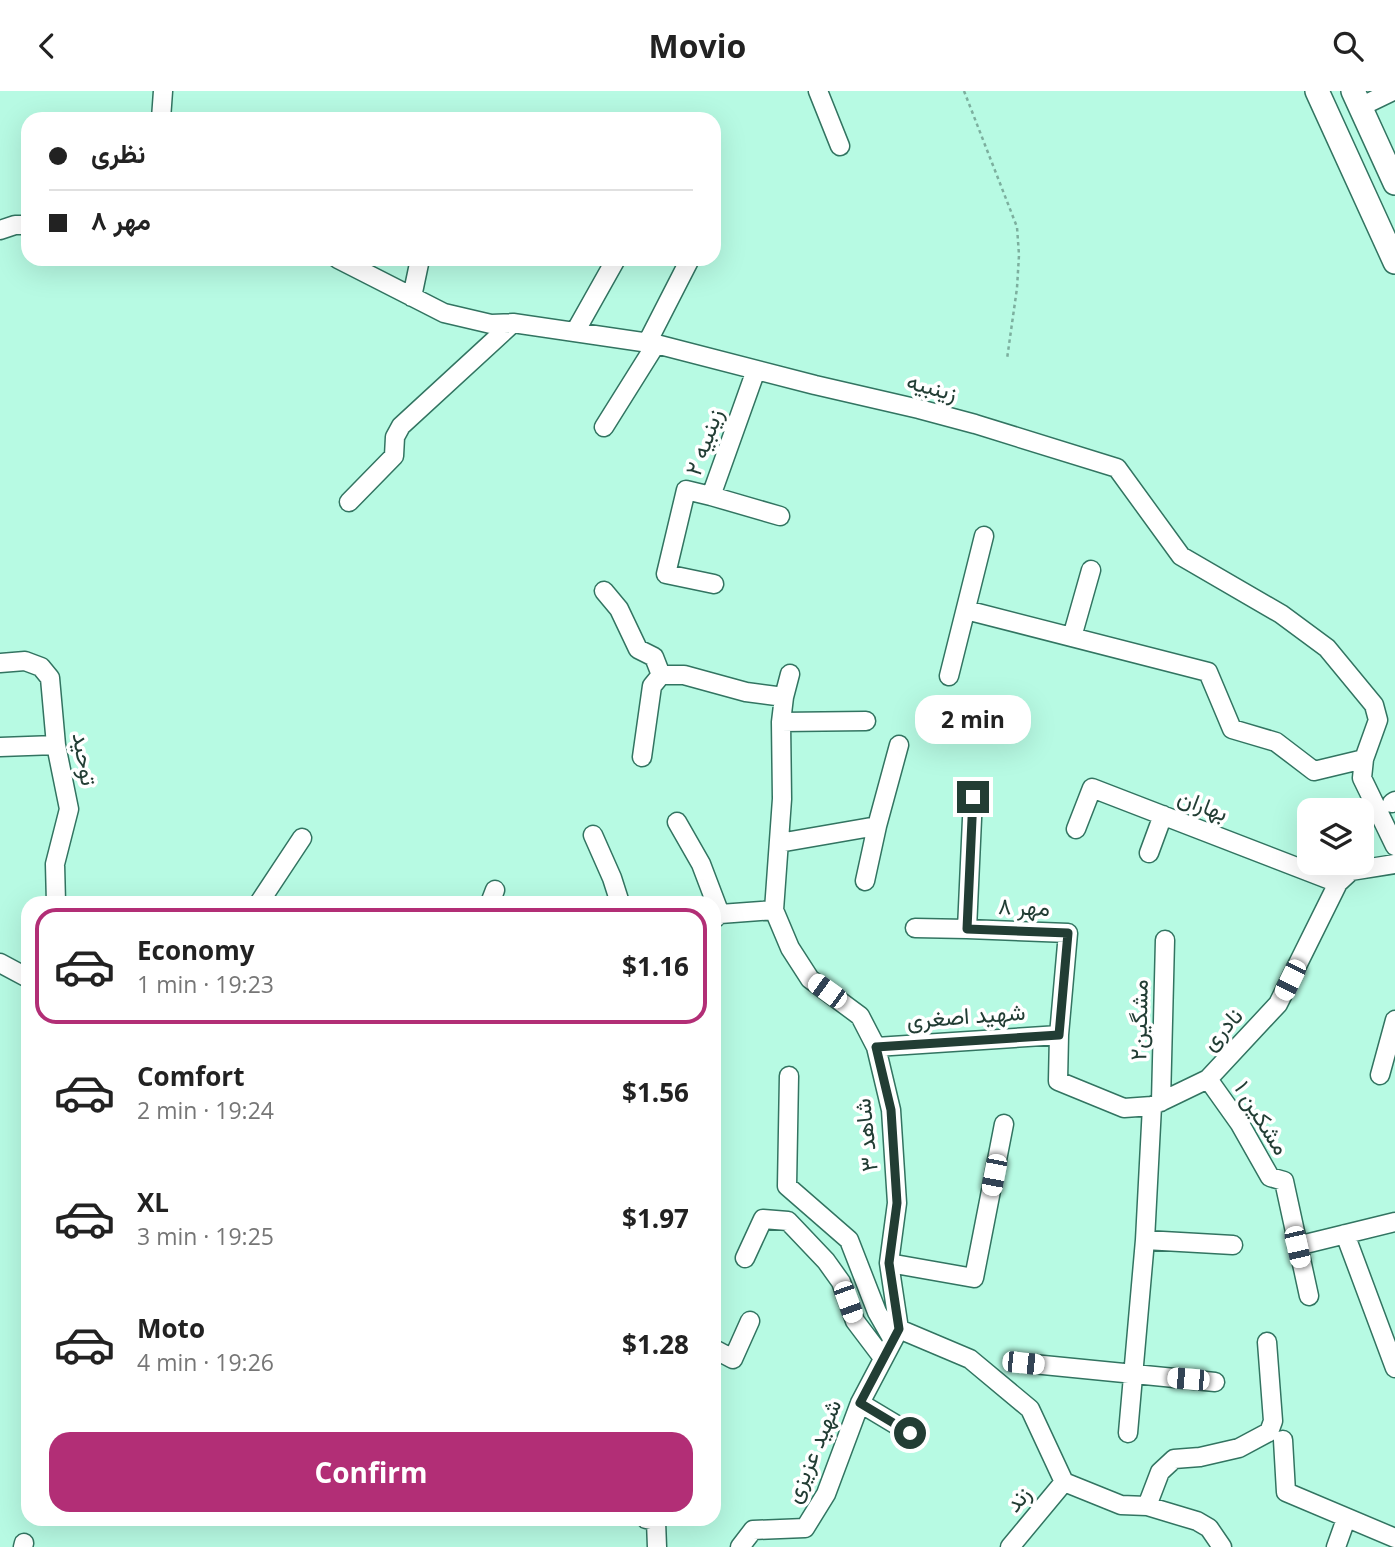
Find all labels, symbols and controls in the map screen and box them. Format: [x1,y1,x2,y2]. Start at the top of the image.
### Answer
text: Movio [649,24,746,67]
icon: back [28,27,66,65]
icon: search [1329,27,1367,65]
text: نظری [91,135,145,171]
text: مهر ۸ [91,202,151,238]
street label: زینبیه [903,364,961,408]
street label: زینبیه ۲ [676,404,730,480]
callout: 2 min [915,695,1031,745]
text: 2 min [941,703,1005,735]
street label: توحید [66,730,106,788]
street label: بهاران [1174,780,1233,828]
route end [957,781,989,813]
map controls [1297,798,1374,875]
button: layers [1297,798,1374,875]
street label: مهر ۸ [997,889,1051,923]
text: Economy [137,932,255,968]
icon: car [53,935,116,998]
text: $1.16 [622,948,689,984]
car [1272,957,1309,1003]
text: 1 min · 19:23 [137,968,274,1000]
car [804,970,851,1012]
street label: مشگین۲ [1121,979,1155,1061]
street label: شهید اصغری [905,995,1026,1035]
street label: نادری [1193,1000,1249,1057]
text: Comfort [137,1058,244,1094]
icon: car [53,1061,116,1124]
text: $1.56 [622,1074,689,1110]
street label: مشکین ۱ [1228,1074,1298,1161]
text: 2 min · 19:24 [137,1094,274,1126]
street label: شاهد ۳ [845,1097,885,1173]
car [980,1152,1009,1198]
text: XL [137,1184,169,1220]
icon: car [53,1187,116,1250]
text: $1.97 [622,1200,689,1236]
text: 3 min · 19:25 [137,1220,274,1252]
car [1283,1224,1312,1270]
car [831,1279,866,1325]
text: Moto [137,1310,205,1346]
icon: car [53,1313,116,1376]
text: $1.28 [622,1326,689,1362]
text: 4 min · 19:26 [137,1346,274,1378]
car [1002,1350,1045,1376]
car [1167,1367,1210,1391]
street label: شهید عزیزی [776,1394,848,1508]
route start [894,1417,926,1449]
button: Confirm [49,1432,693,1512]
street label: زند [997,1478,1038,1518]

